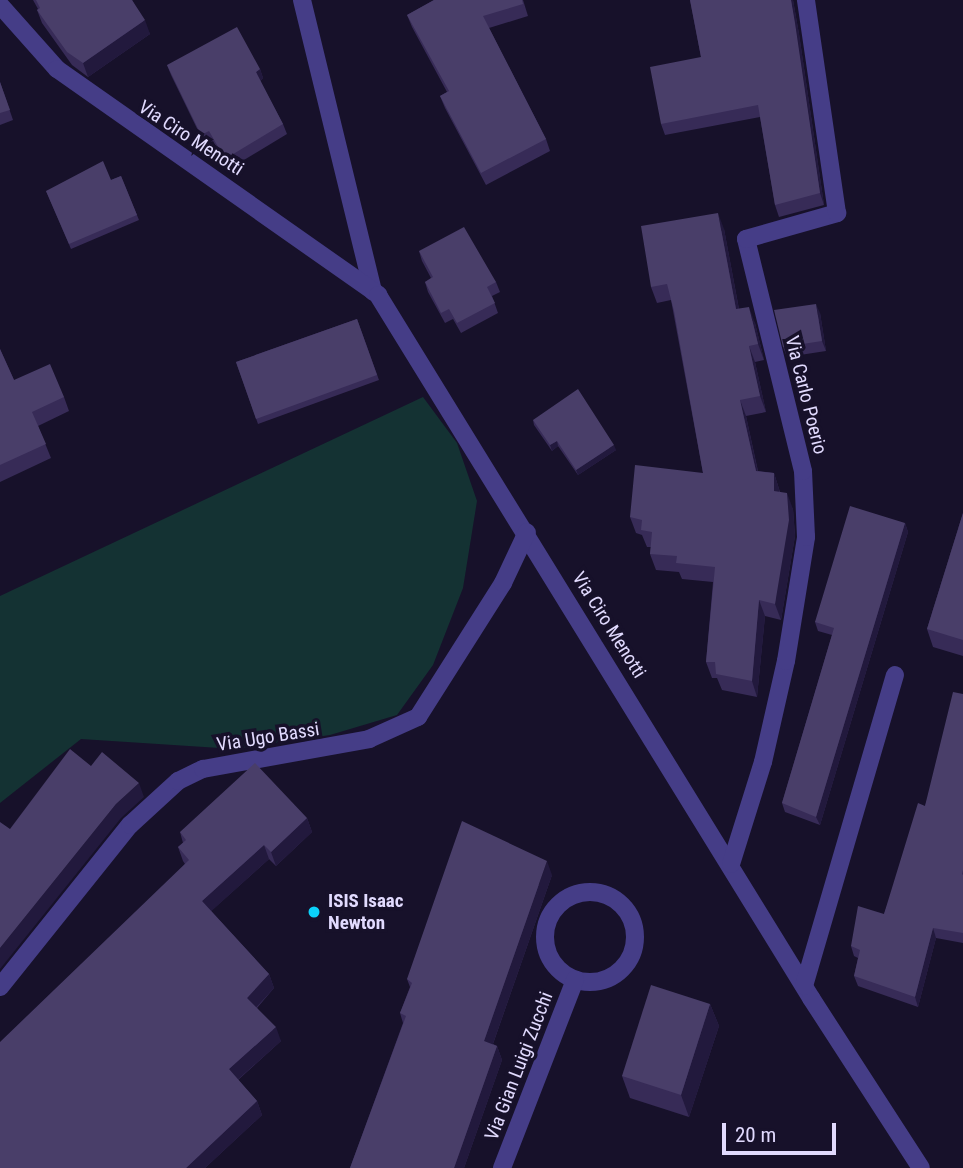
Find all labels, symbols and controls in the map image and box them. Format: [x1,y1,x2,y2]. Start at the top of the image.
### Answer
street label: Via Ciro Menotti [134,96,248,180]
street label: Via Carlo Poerio [780,334,832,456]
street label: Via Ciro Menotti [567,568,651,682]
street label: Via Ugo Bassi [215,718,321,756]
place label: ISIS Isaac Newton [328,890,404,934]
marker: ISIS Isaac Newton [306,904,322,920]
street label: Via Gian Luigi Zucchi [480,989,558,1143]
scale bar [725,1108,839,1152]
text: 20 m [735,1123,776,1147]

